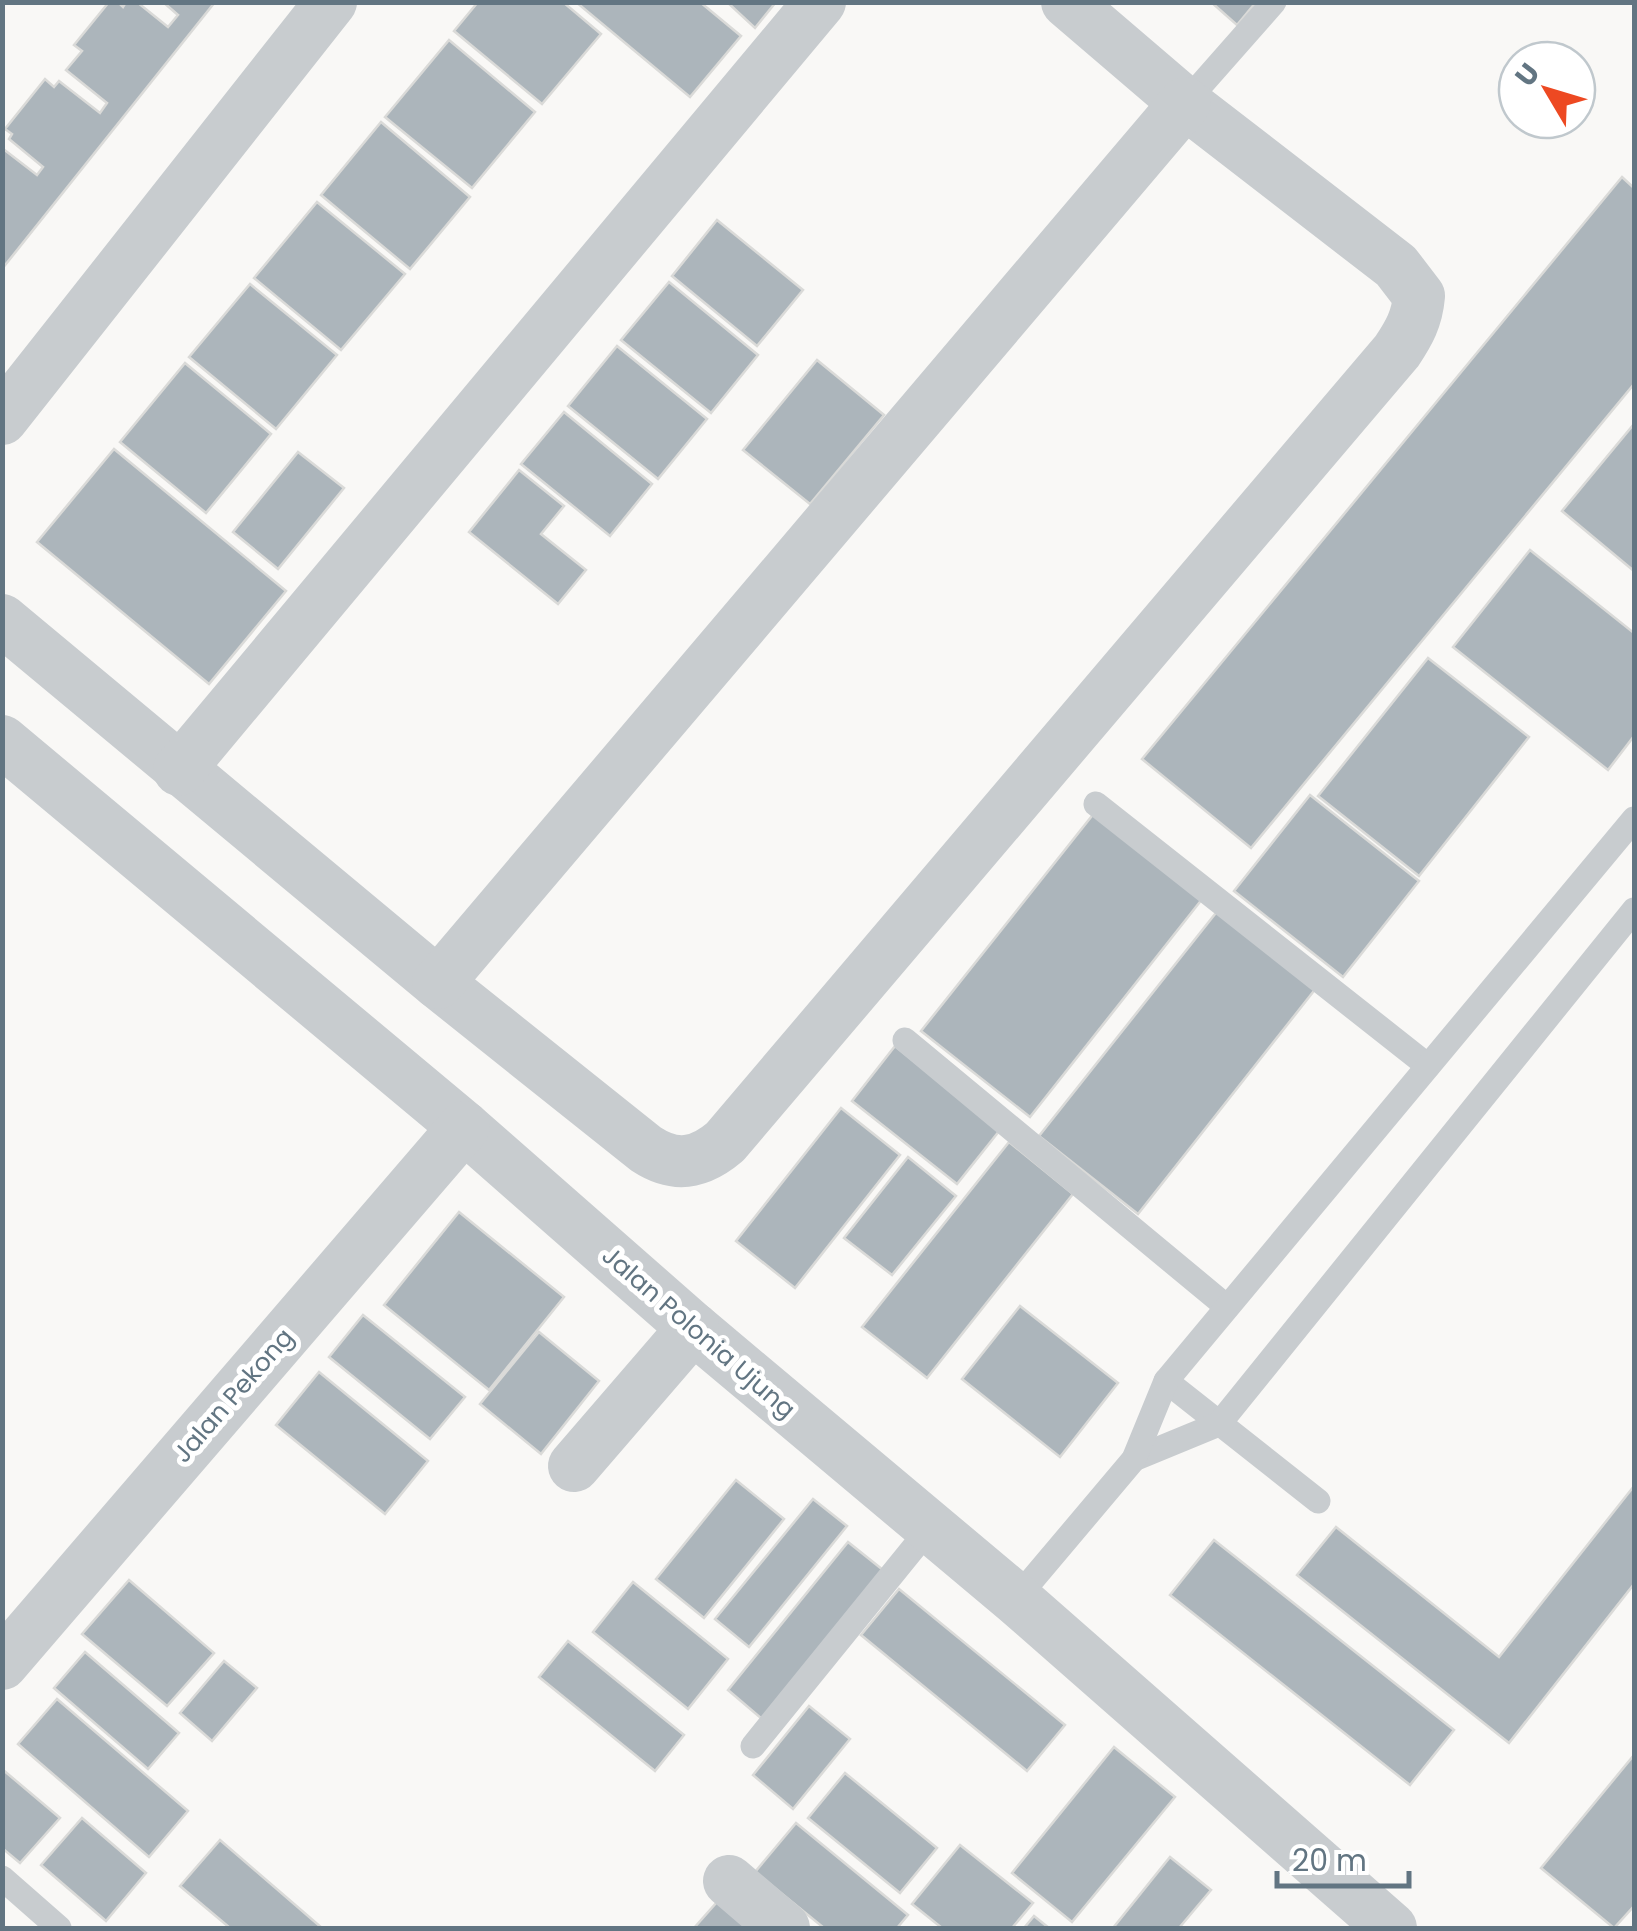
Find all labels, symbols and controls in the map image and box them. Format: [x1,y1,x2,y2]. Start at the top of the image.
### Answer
north arrow [1497,40,1597,140]
text: U [1506,55,1549,95]
street label: Jalan Polonia Ujung [594,1238,803,1426]
street label: Jalan Pekong [165,1321,302,1470]
scale bar [1277,1826,1410,1888]
text: 20 m [1292,1839,1367,1882]

